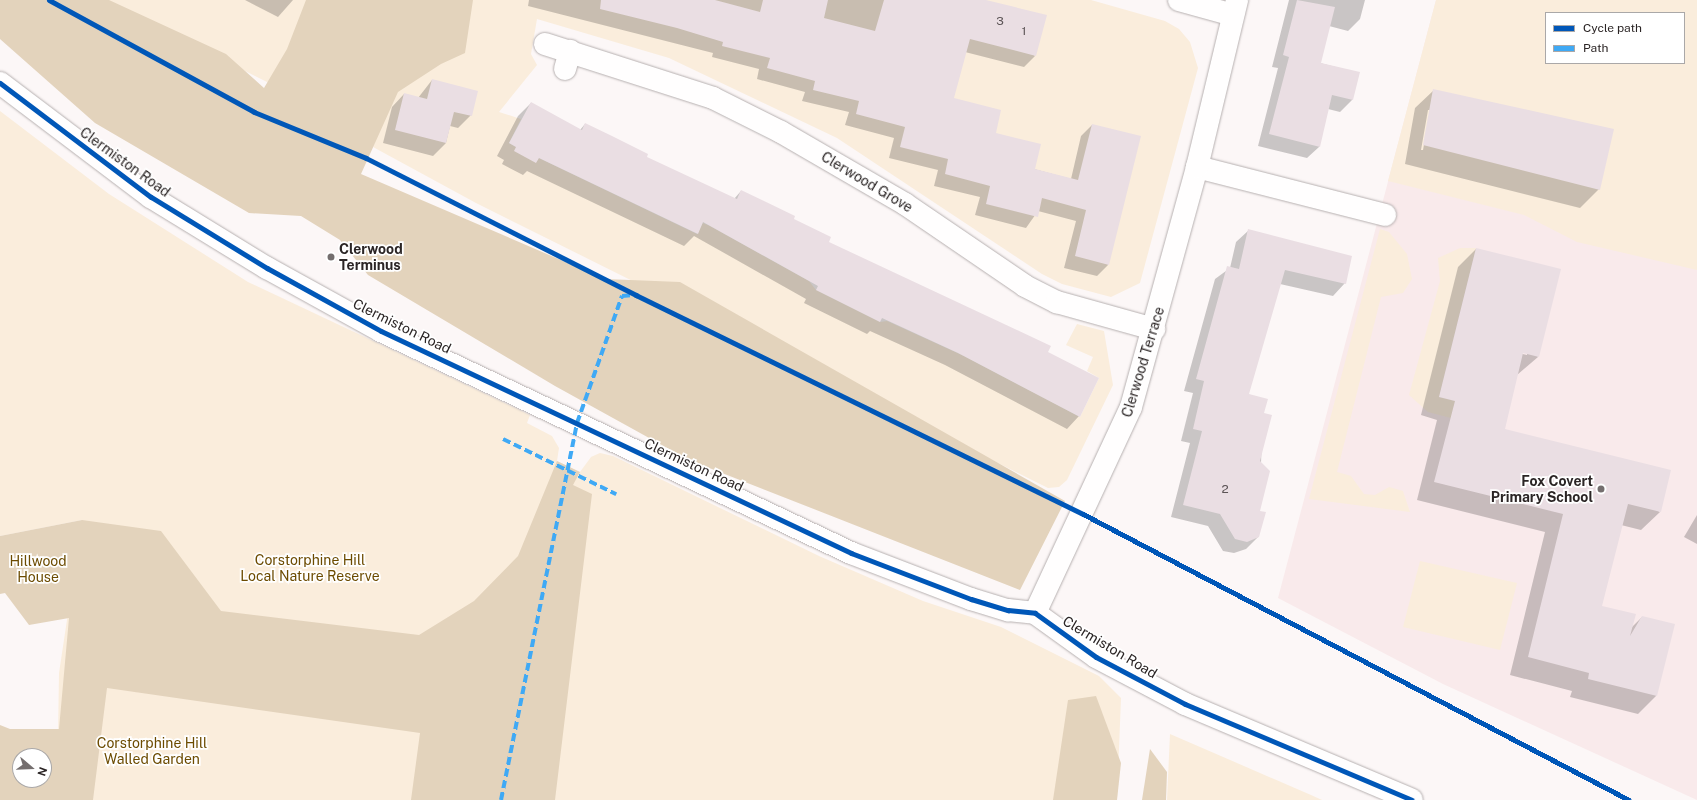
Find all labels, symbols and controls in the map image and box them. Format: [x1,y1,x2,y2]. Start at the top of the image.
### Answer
legend [1545,12,1685,64]
house number: 3 [996,15,1004,29]
text: Cycle path [1583,21,1642,35]
house number: 1 [1022,25,1026,39]
text: Path [1583,41,1609,55]
street label: Clermiston Road [77,124,173,200]
street label: Clerwood Grove [818,148,916,216]
place label: Clerwood Terminus [339,241,403,274]
marker: Clerwood Terminus [326,252,336,262]
street label: Clermiston Road [350,295,454,357]
street label: Clerwood Terrace [1118,305,1168,419]
street label: Clermiston Road [642,435,746,495]
place label: Fox Covert Primary School [1491,473,1593,506]
house number: 2 [1221,483,1229,497]
marker: Fox Covert Primary School [1596,484,1606,494]
park label: Corstorphine Hill Local Nature Reserve [240,552,380,584]
park label: Hillwood House [9,553,67,586]
street label: Clermiston Road [1060,612,1160,682]
park label: Corstorphine Hill Walled Garden [97,735,207,768]
north arrow [12,748,52,788]
text: N [35,766,49,778]

